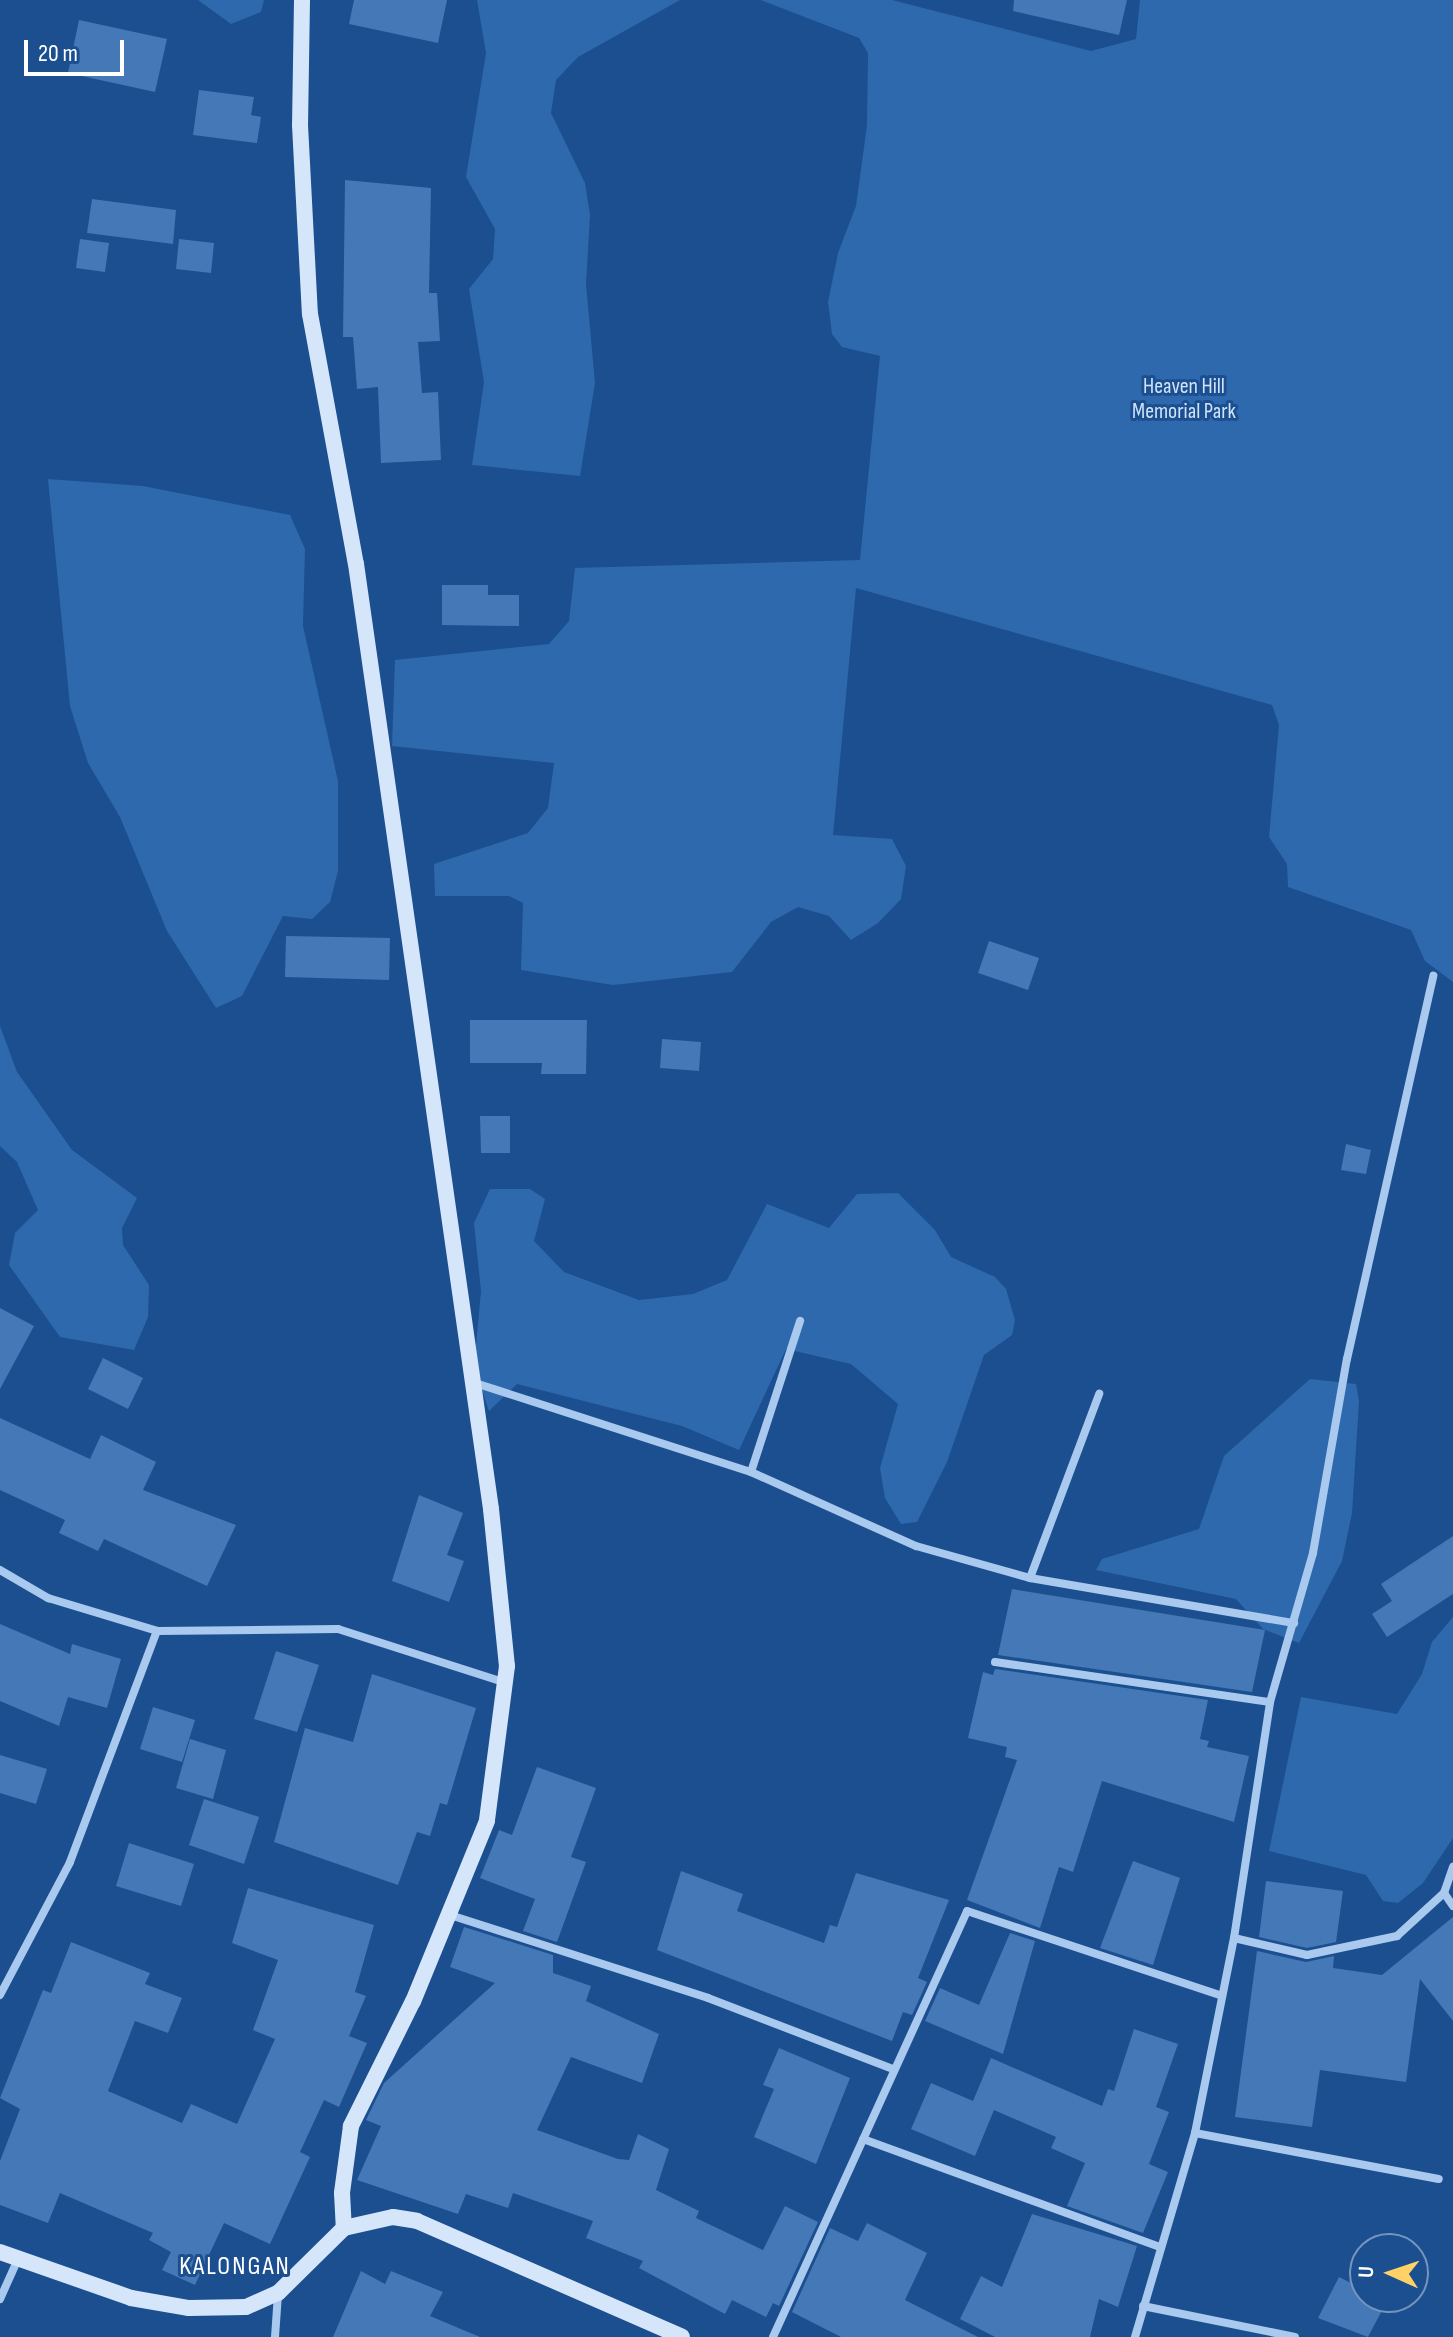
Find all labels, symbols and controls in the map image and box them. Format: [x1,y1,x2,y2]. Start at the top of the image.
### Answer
scale bar [28,24,128,74]
text: 20 m [38,39,78,68]
park label: Heaven Hill Memorial Park [1132,373,1236,424]
north arrow [1349,2233,1429,2313]
district label: KALONGAN [179,2251,291,2283]
text: U [1353,2265,1380,2278]

